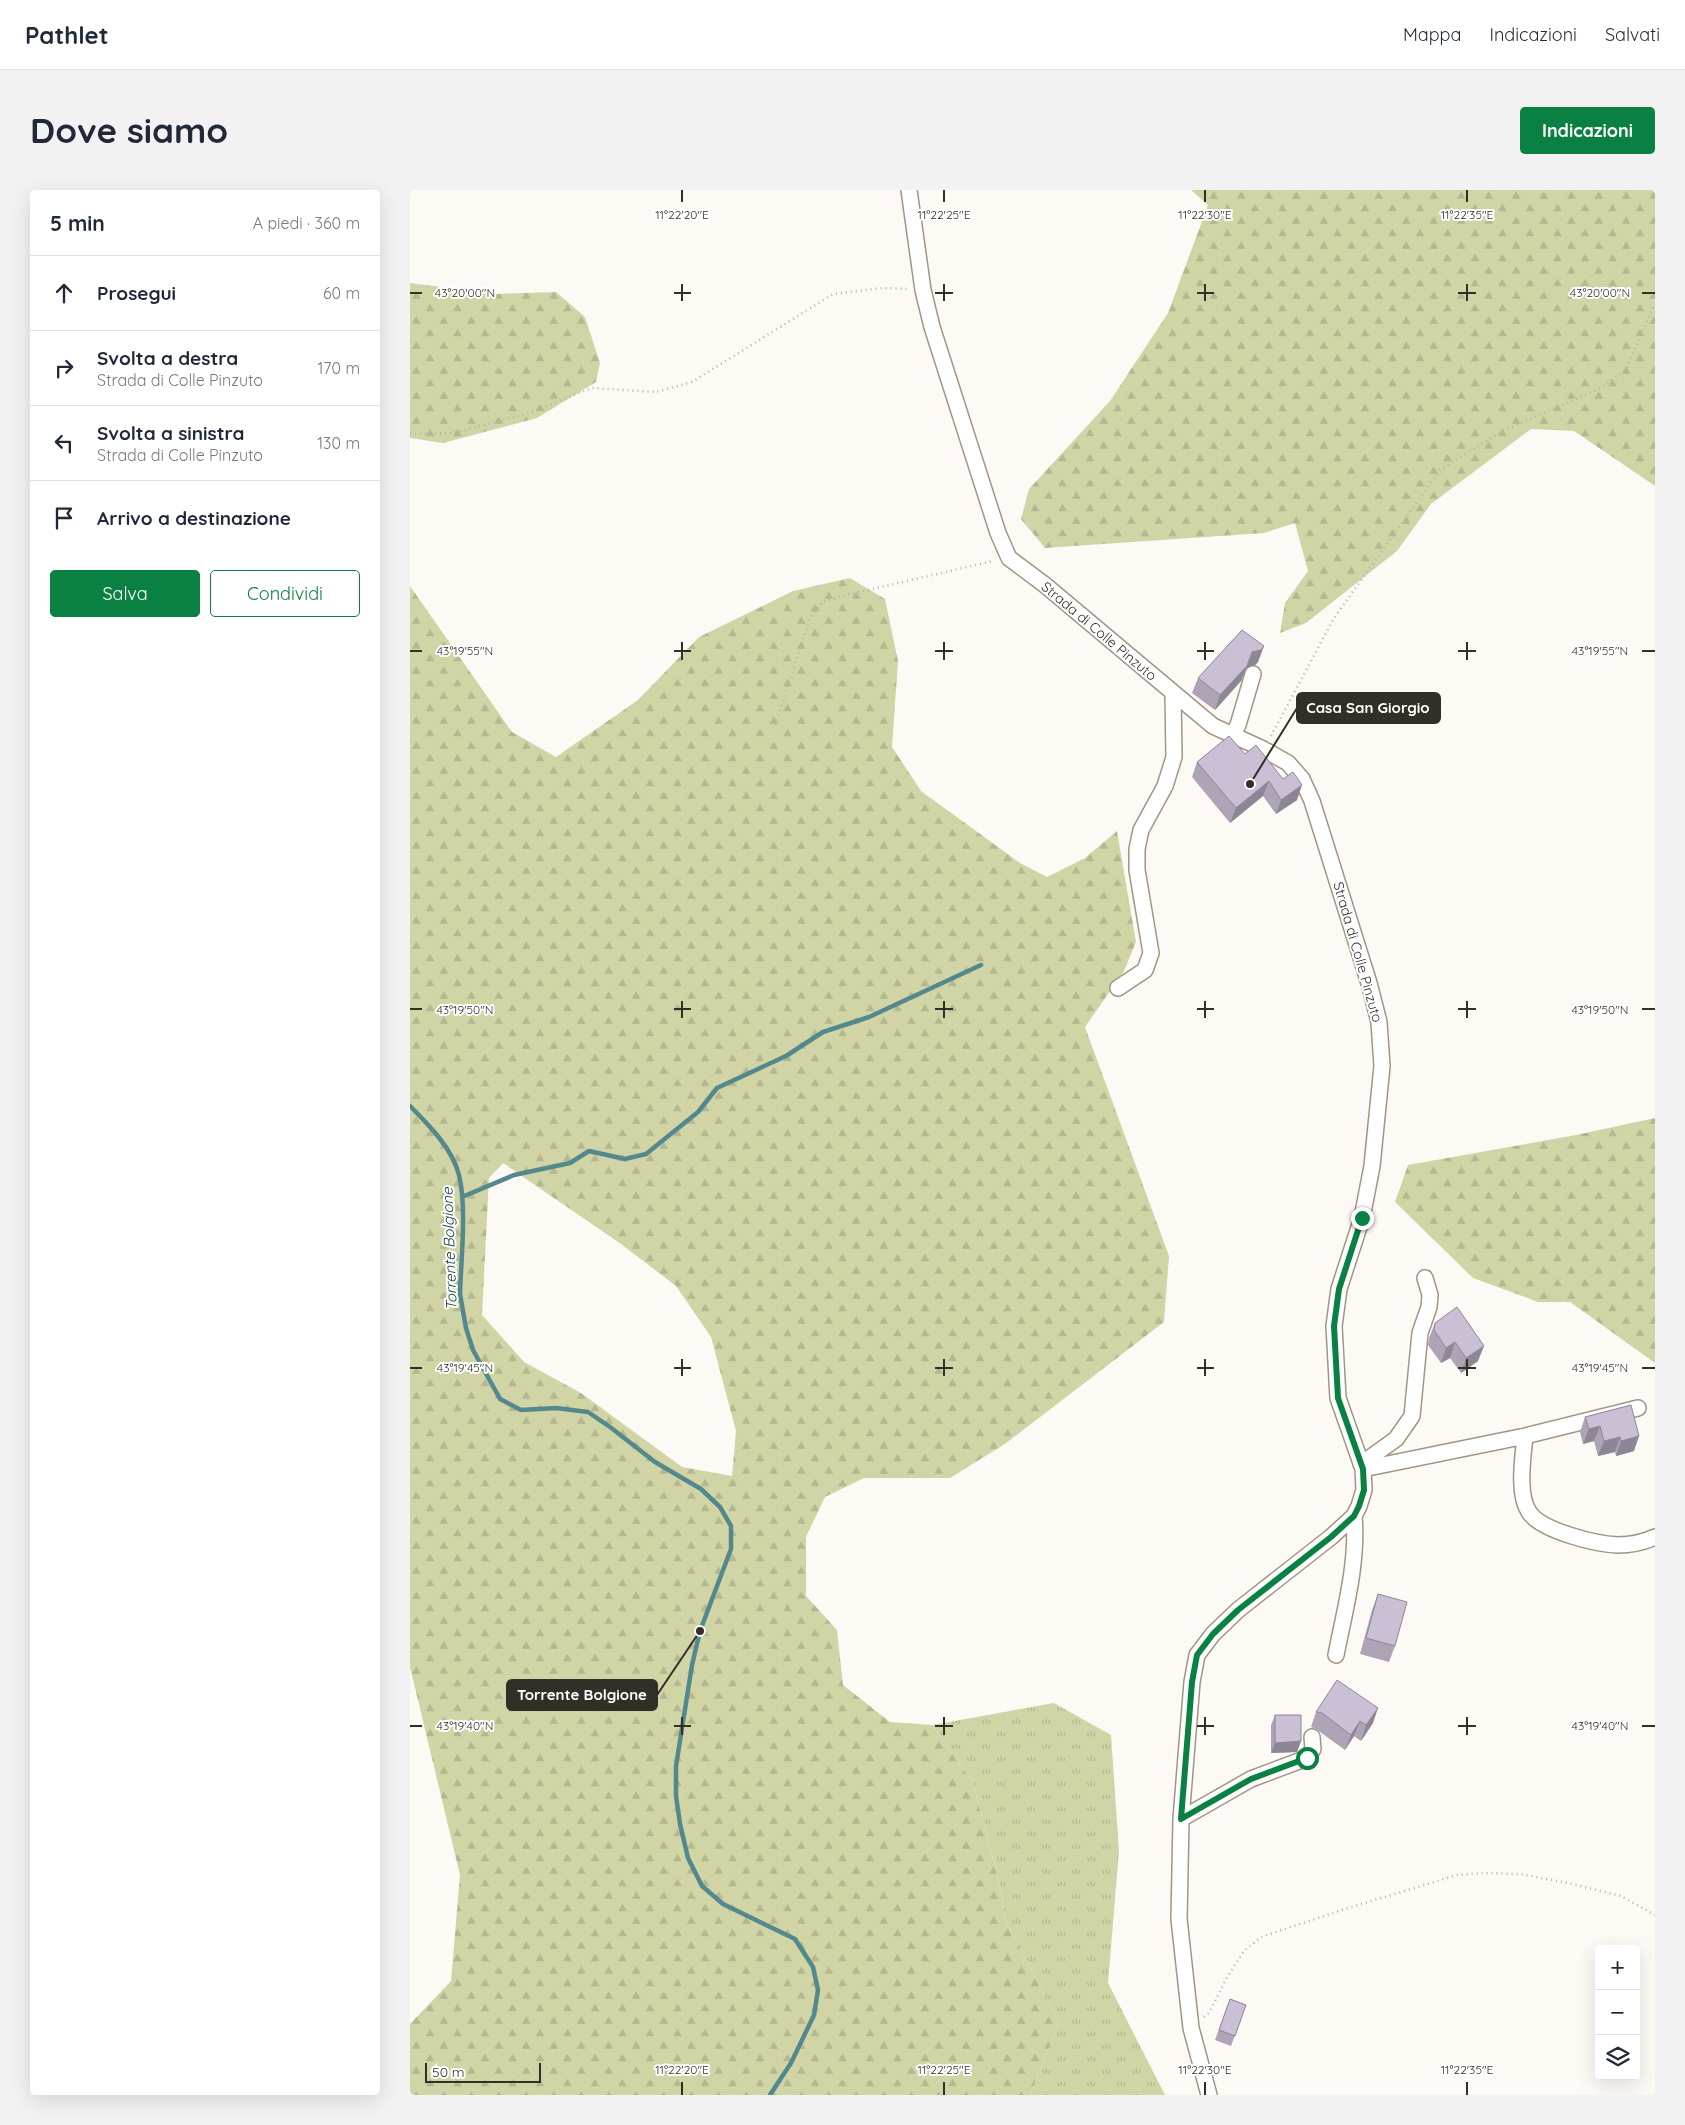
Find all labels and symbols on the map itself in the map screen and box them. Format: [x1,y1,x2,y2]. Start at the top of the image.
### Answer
text: 11°22'20"E [655,207,709,222]
text: 11°22'25"E [917,207,971,222]
text: 11°22'30"E [1178,207,1232,222]
text: 11°22'35"E [1441,207,1494,222]
text: 43°20'00"N [435,285,495,300]
text: 43°20'00"N [1570,285,1630,300]
street label: Strada di Colle Pinzuto [1038,577,1160,685]
text: 43°19'55"N [437,643,493,658]
text: 43°19'55"N [1572,643,1628,658]
callout: Casa San Giorgio [1297,693,1440,723]
text: Casa San Giorgio [1306,698,1430,717]
street label: Strada di Colle Pinzuto [1329,880,1387,1024]
text: 43°19'50"N [436,1002,494,1017]
text: 43°19'50"N [1571,1002,1629,1017]
water label: Torrente Bolgione [437,1187,461,1311]
route end [1351,1207,1374,1230]
text: 43°19'45"N [437,1360,493,1375]
text: 43°19'45"N [1572,1360,1628,1375]
callout: Torrente Bolgione [507,1680,657,1710]
text: Torrente Bolgione [517,1685,647,1704]
text: 43°19'40"N [437,1718,493,1733]
text: 43°19'40"N [1572,1718,1628,1733]
route start [1296,1747,1319,1770]
scale bar [425,2060,541,2083]
text: 11°22'20"E [655,2062,709,2077]
text: 11°22'25"E [917,2062,971,2077]
text: 11°22'30"E [1178,2062,1232,2077]
text: 11°22'35"E [1441,2062,1494,2077]

